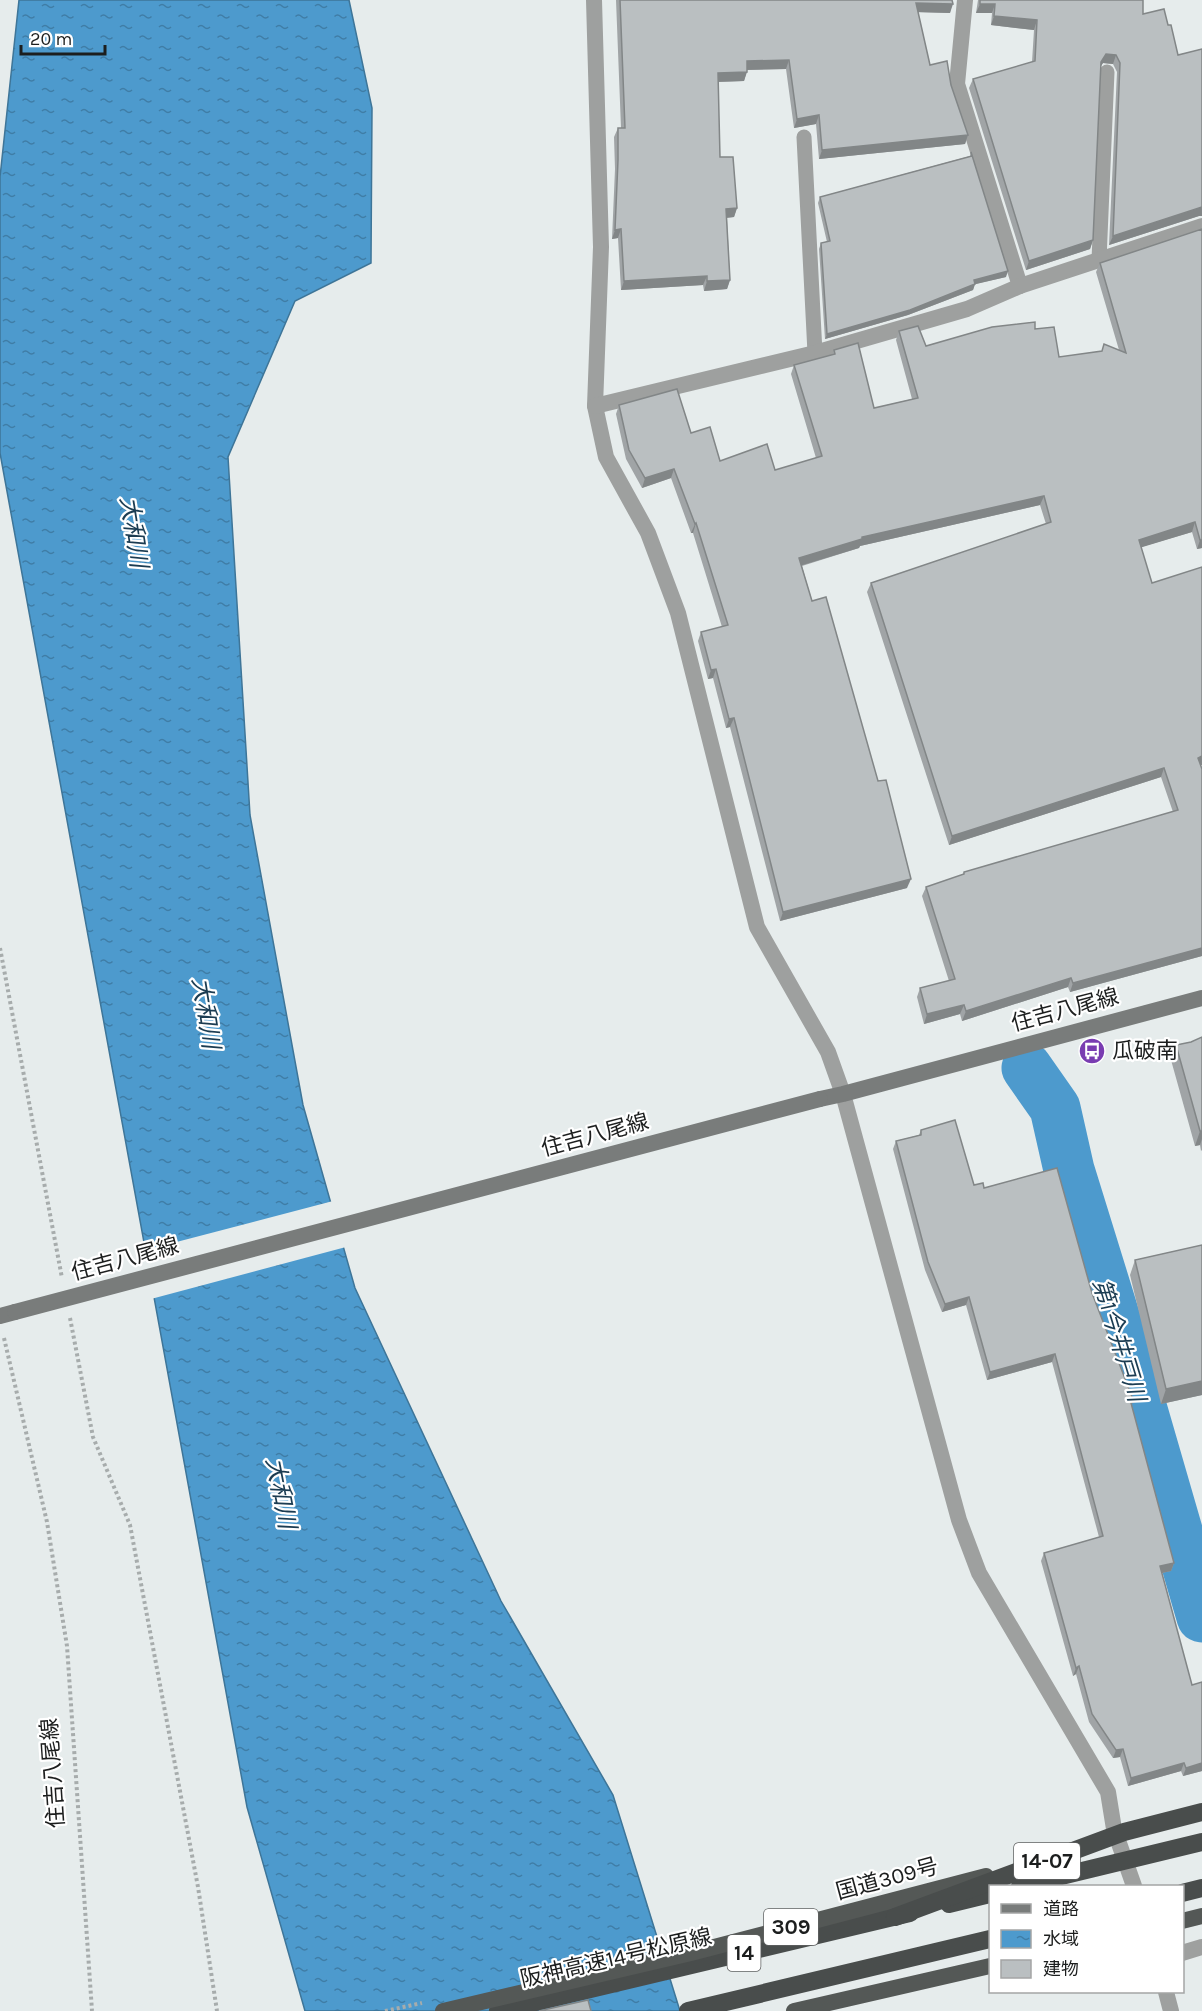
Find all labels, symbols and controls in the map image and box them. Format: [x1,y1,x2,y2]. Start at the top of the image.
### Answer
scale bar [21,18,105,56]
text: 20 m [30,28,72,50]
water label: 大和川 [115,494,154,573]
water label: 大和川 [187,975,226,1054]
street label: 住吉八尾線 [1009,983,1121,1037]
bus stop icon: 瓜破南 [1077,1036,1107,1066]
place label: 瓜破南 [1112,1038,1178,1064]
street label: 住吉八尾線 [539,1108,651,1162]
street label: 住吉八尾線 [69,1232,181,1286]
water label: 第1今井戸川 [1087,1275,1152,1408]
water label: 大和川 [260,1455,302,1534]
street label: 住吉八尾線 [36,1717,70,1829]
road number: 14-07 [1014,1843,1080,1879]
street label: 国道309号 [833,1853,941,1905]
legend [989,1885,1184,1993]
text: 道路 [1043,1898,1079,1920]
road number: 309 [764,1909,818,1945]
street label: 阪神高速14号松原線 [518,1923,714,1993]
text: 水域 [1043,1928,1079,1950]
road number: 14 [728,1935,760,1971]
text: 建物 [1043,1958,1079,1980]

